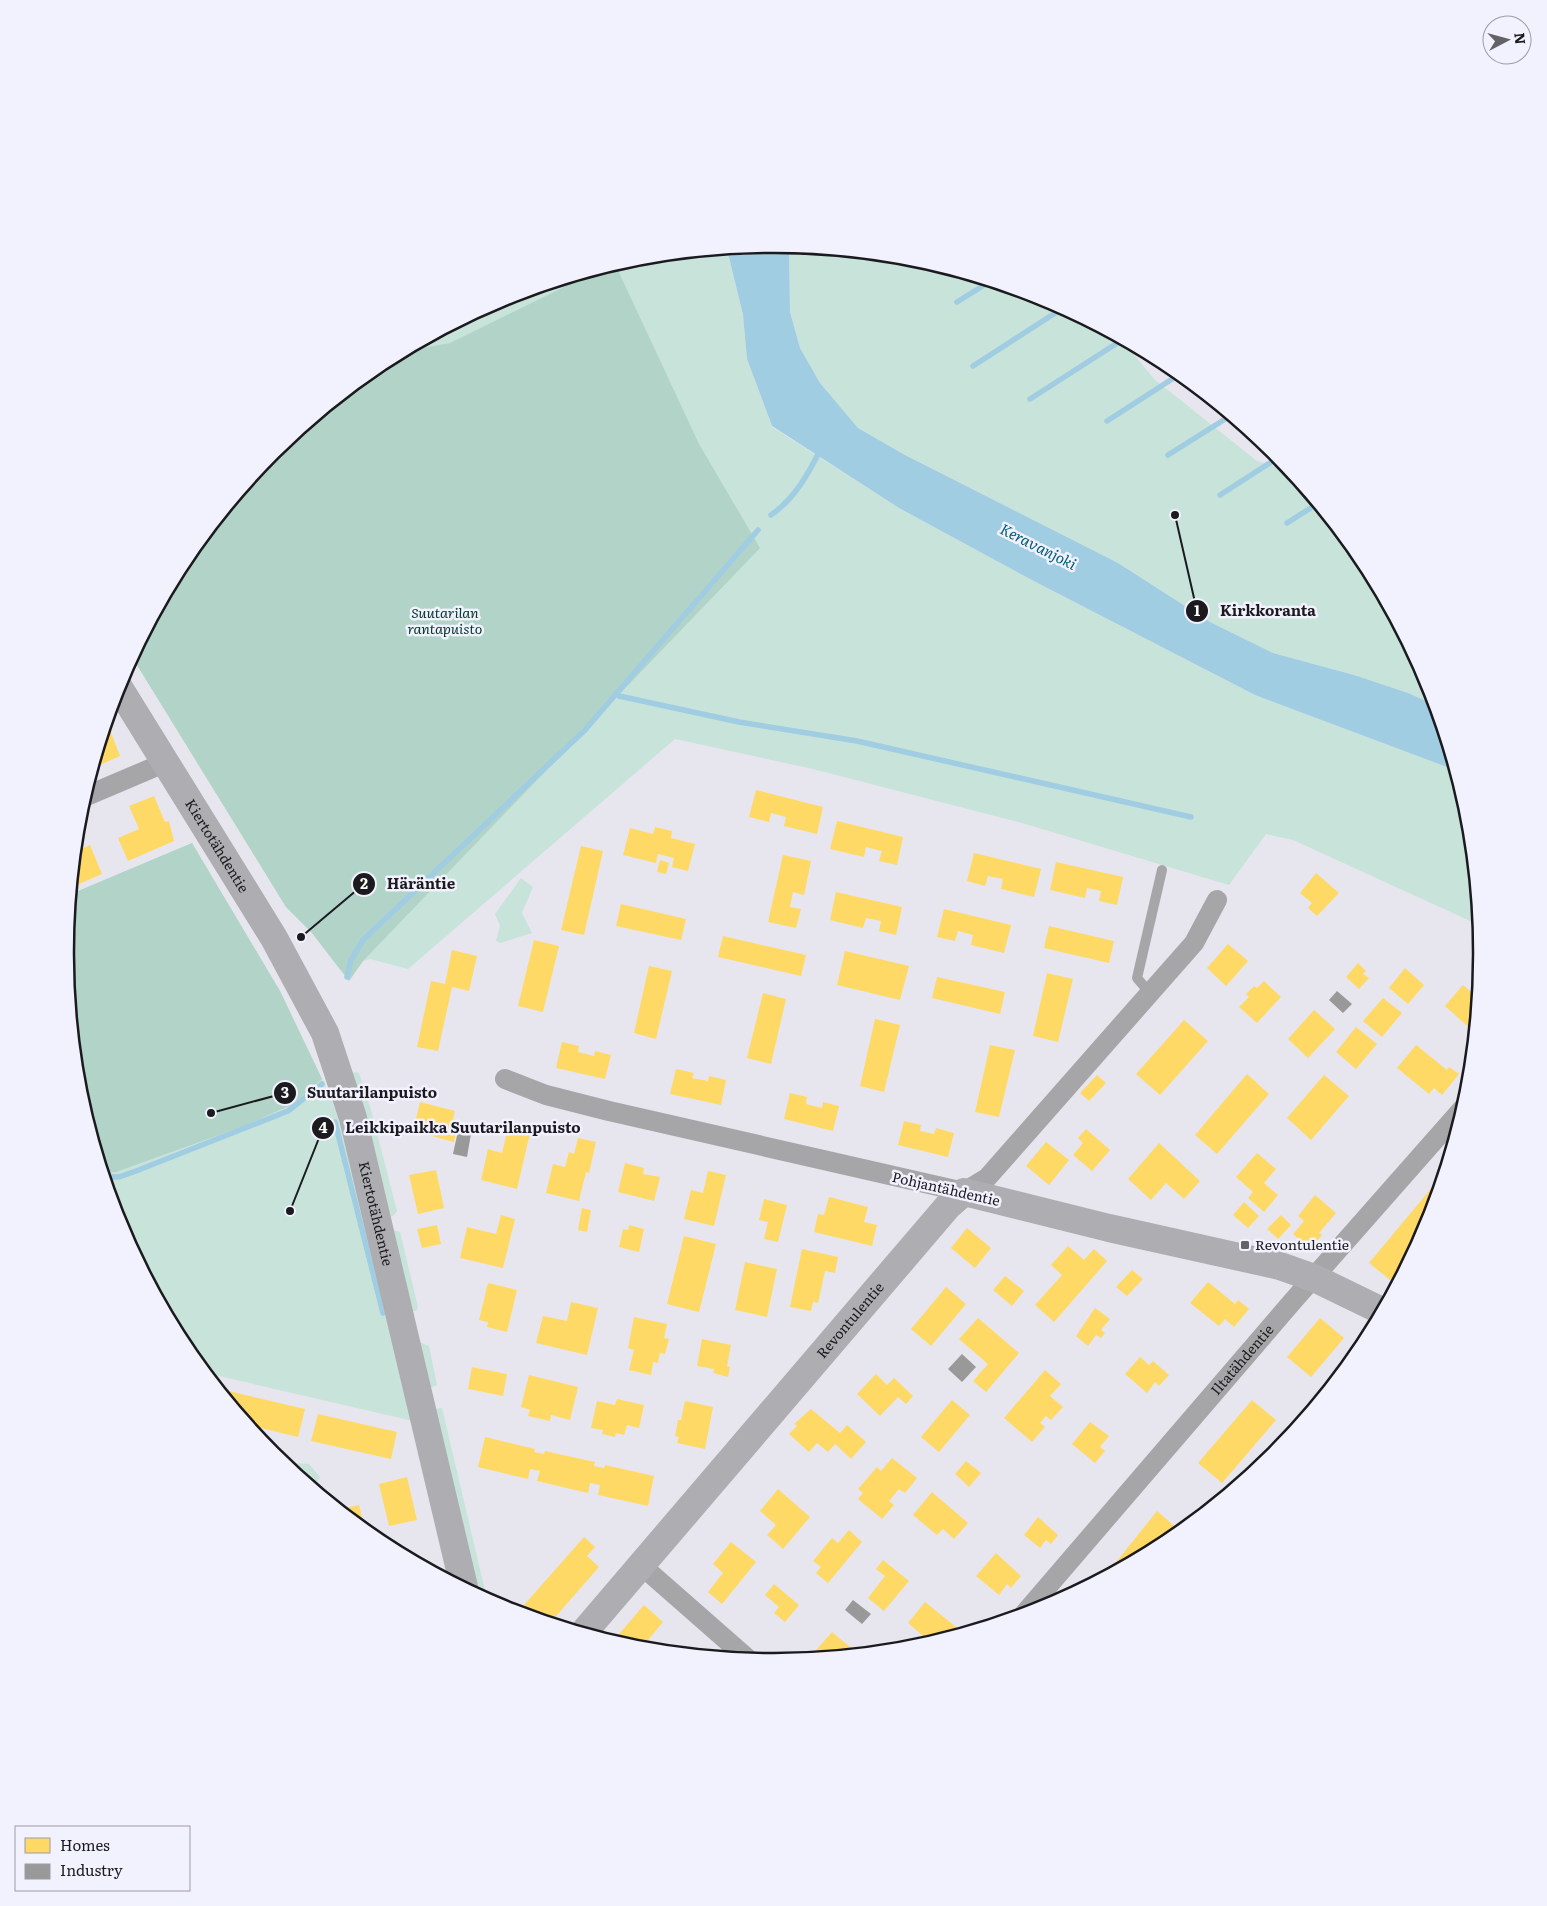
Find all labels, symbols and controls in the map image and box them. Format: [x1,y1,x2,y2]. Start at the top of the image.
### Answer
north arrow [1482,15,1532,65]
text: N [1510,32,1532,46]
water label: Keravanjoki [997,517,1081,575]
callout: Kirkkoranta [1185,596,1326,626]
text: 1 [1194,598,1200,621]
text: Kirkkoranta [1220,598,1316,621]
park label: Suutarilan rantapuisto [408,602,482,638]
street label: Kiertotähdentie [181,795,254,896]
callout: Häräntie [352,869,465,899]
text: 2 [360,871,368,894]
text: Häräntie [387,871,456,894]
callout: Suutarilanpuisto [272,1078,448,1108]
text: 3 [281,1080,289,1103]
text: Suutarilanpuisto [307,1080,437,1103]
callout: Leikkipaikka Suutarilanpuisto [310,1113,591,1143]
text: 4 [318,1115,328,1138]
text: Leikkipaikka Suutarilanpuisto [345,1115,581,1138]
street label: Kiertotähdentie [355,1159,399,1268]
street label: Pohjantähdentie [890,1166,1002,1210]
place label: Revontulentie [1255,1234,1349,1254]
marker: Revontulentie [1239,1239,1251,1251]
street label: Revontulentie [811,1277,888,1362]
street label: Iltatähdentie [1206,1320,1278,1399]
legend [15,1826,190,1891]
text: Homes [60,1833,110,1856]
text: Industry [60,1858,123,1881]

